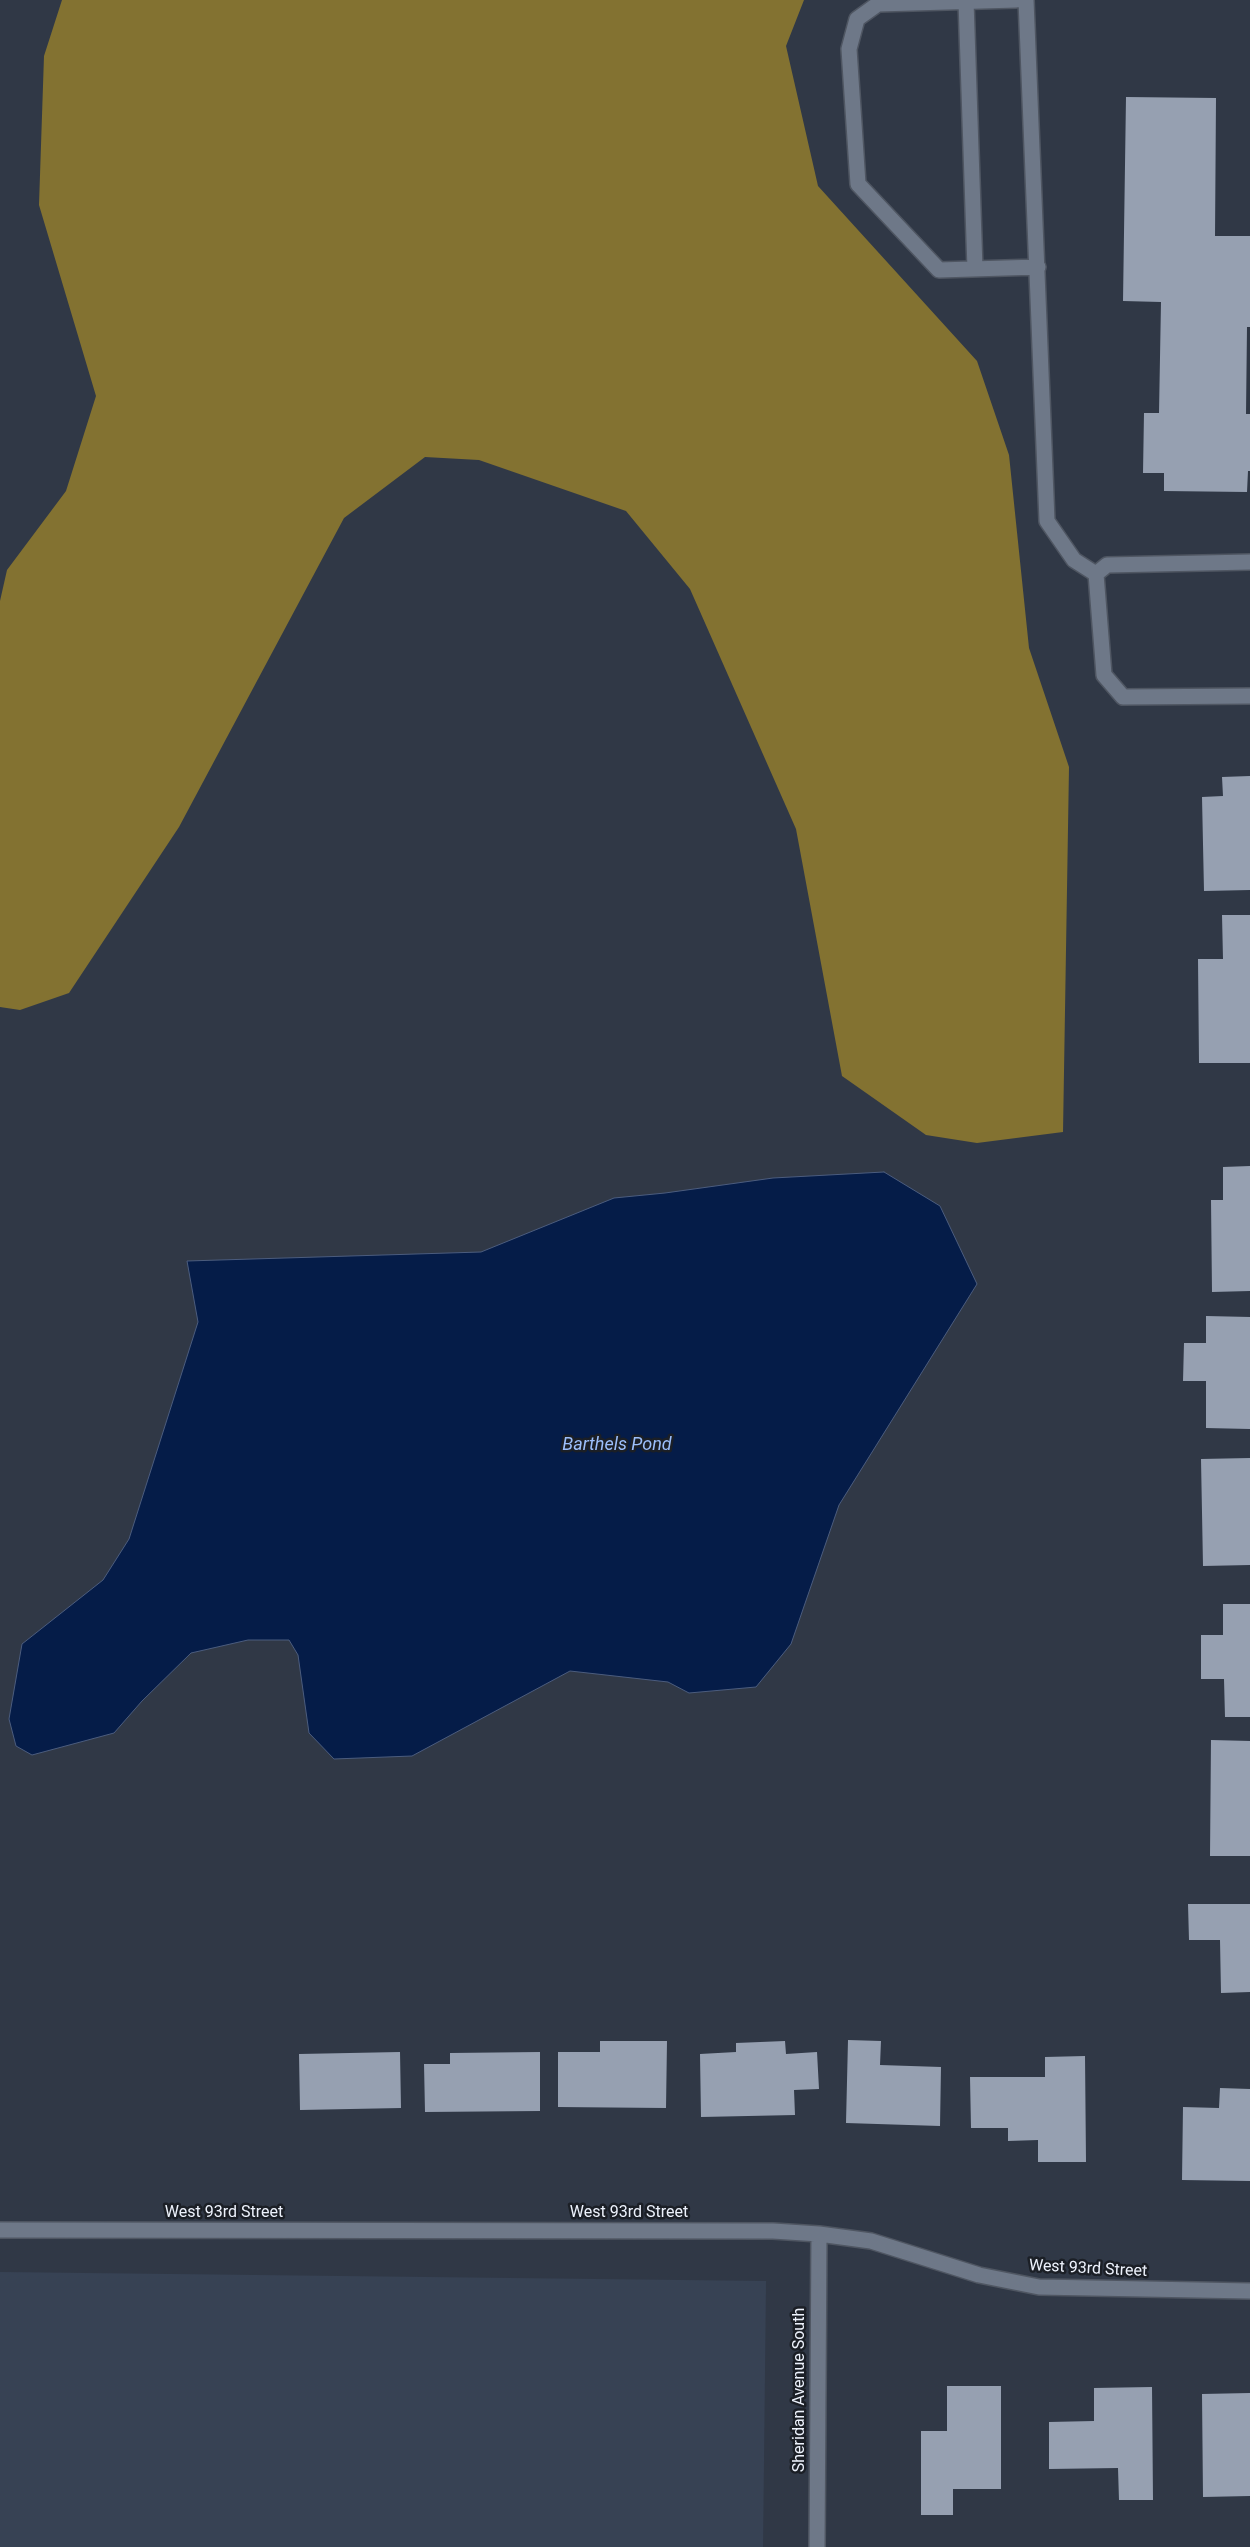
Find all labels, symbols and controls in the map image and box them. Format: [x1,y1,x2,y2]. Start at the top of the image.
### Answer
water label: Barthels Pond [562,1434,672,1456]
street label: West 93rd Street [165,2203,283,2223]
street label: West 93rd Street [570,2203,688,2223]
street label: West 93rd Street [1028,2256,1148,2282]
street label: Sheridan Avenue South [790,2308,810,2472]

